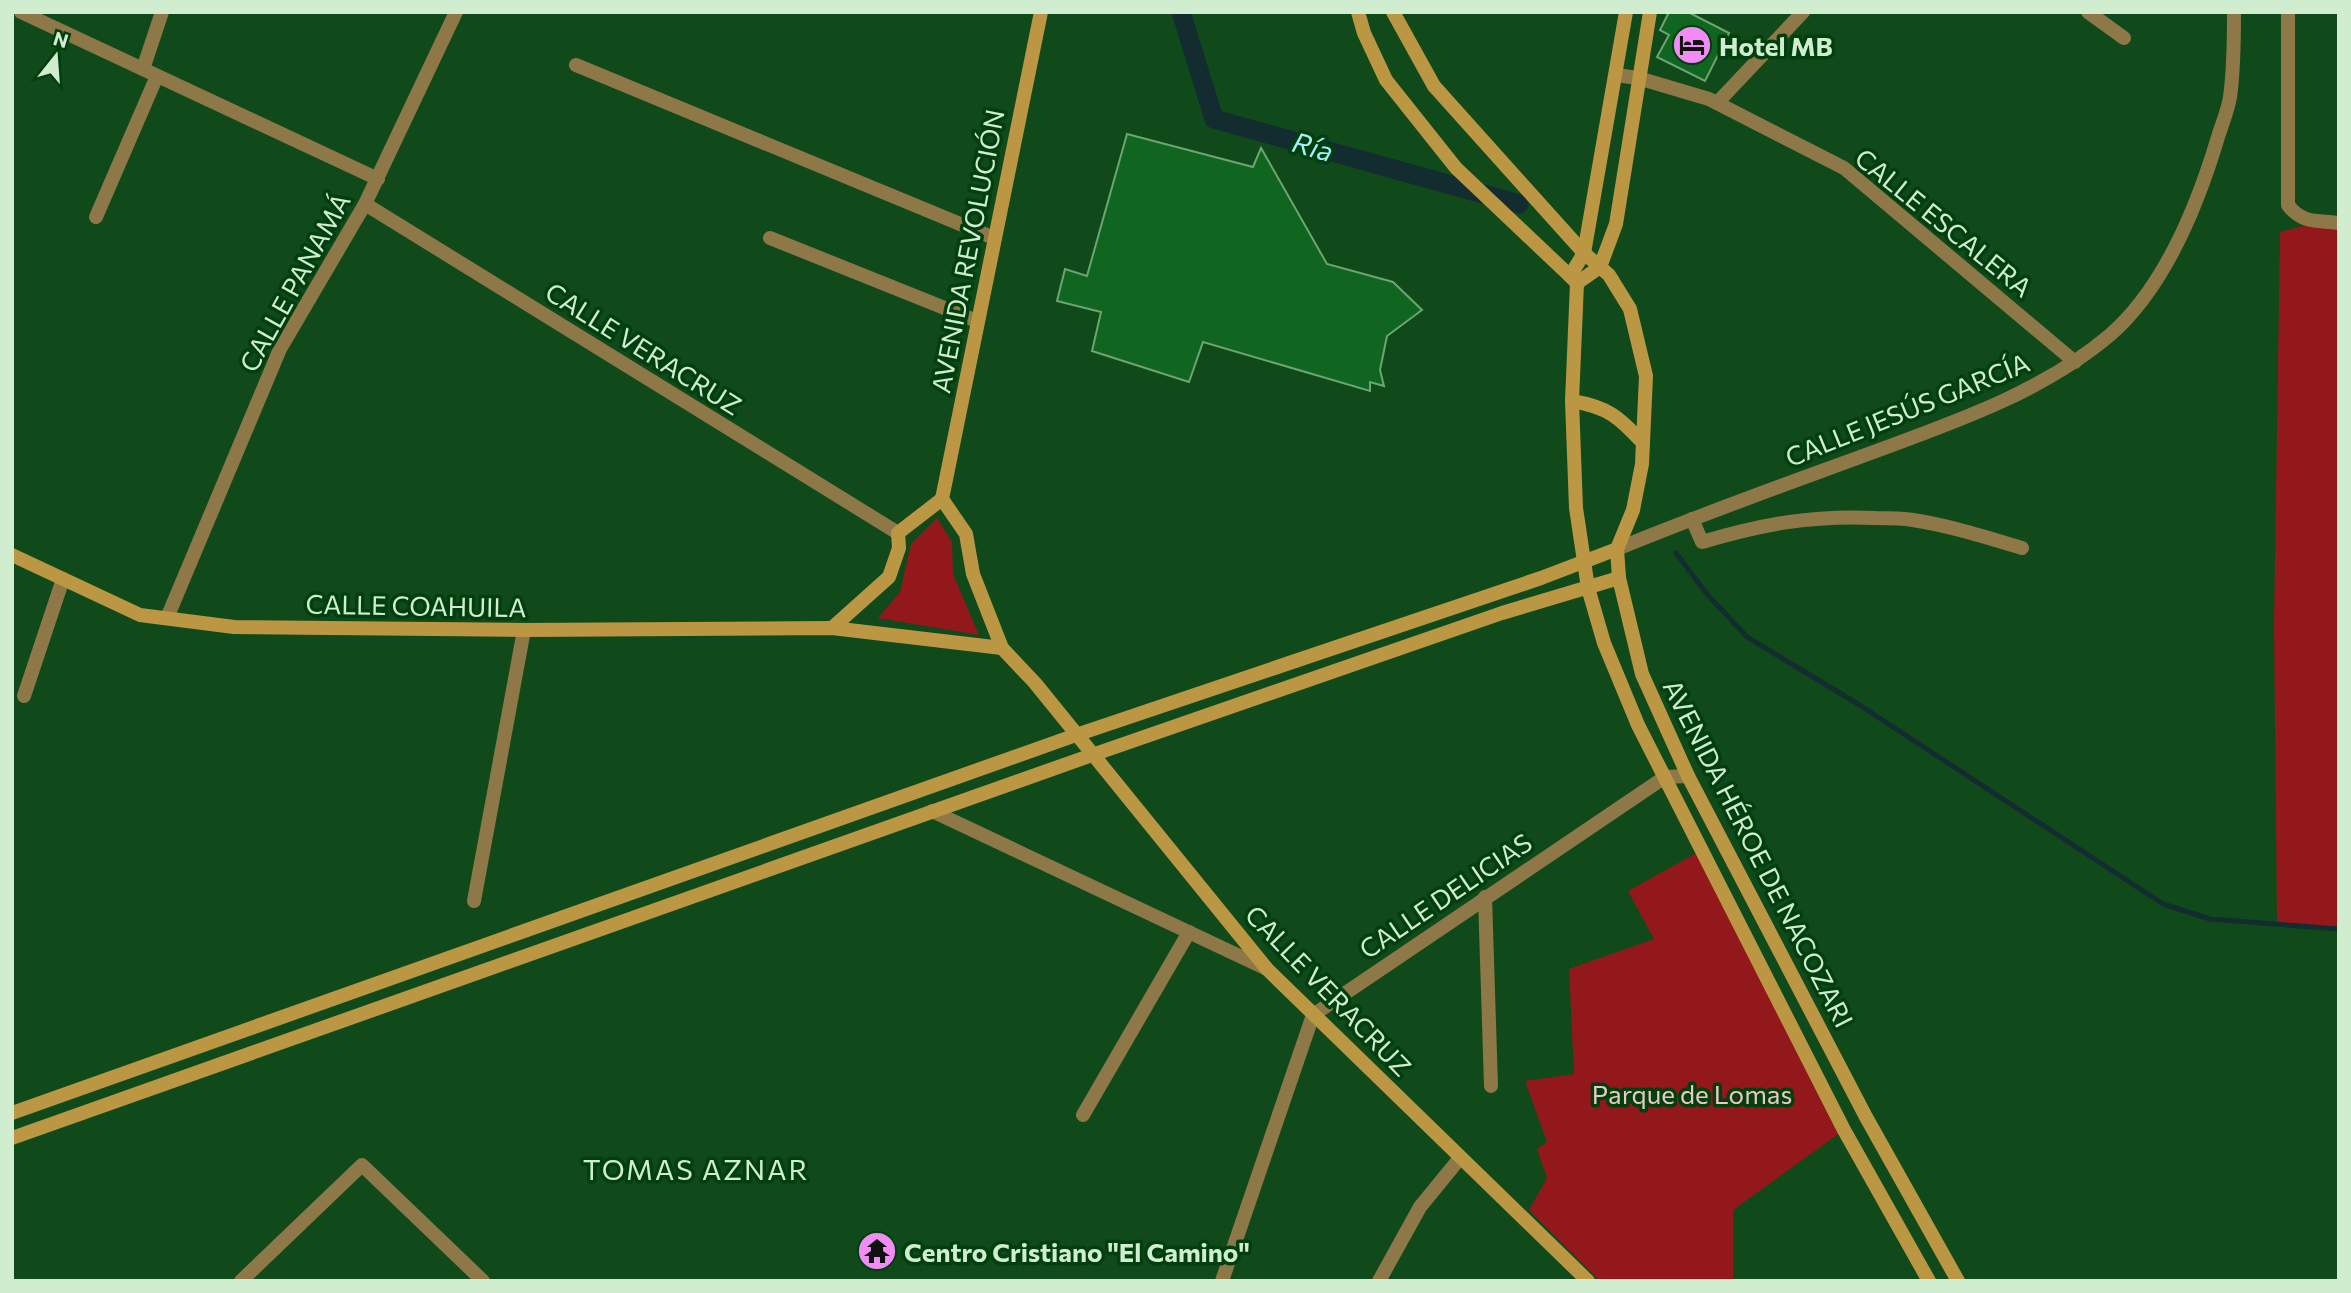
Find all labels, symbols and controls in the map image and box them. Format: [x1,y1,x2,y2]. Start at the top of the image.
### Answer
north arrow [21,21,91,91]
hotel icon: Hotel MB [1671,24,1713,66]
text: N [51,26,71,52]
place label: Hotel MB [1719,30,1833,61]
street label: AVENIDA REVOLUCIÓN [924,106,1010,396]
water label: Ría [1289,124,1337,168]
street label: CALLE ESCALERA [1850,141,2039,303]
street label: CALLE PANAMÁ [232,187,356,377]
street label: CALLE VERACRUZ [540,275,748,421]
street label: CALLE JESÚS GARCÍA [1780,346,2034,472]
street label: CALLE COAHUILA [305,588,527,622]
street label: AVENIDA HÉROE DE NACOZARI [1658,674,1860,1032]
street label: CALLE DELICIAS [1353,826,1537,964]
street label: CALLE VERACRUZ [1240,898,1418,1082]
park label: Parque de Lomas [1592,1078,1792,1109]
district label: TOMAS AZNAR [583,1152,809,1186]
temple icon: Centro Cristiano "El Camino" [856,1230,898,1272]
place label: Centro Cristiano "El Camino" [904,1236,1250,1267]

